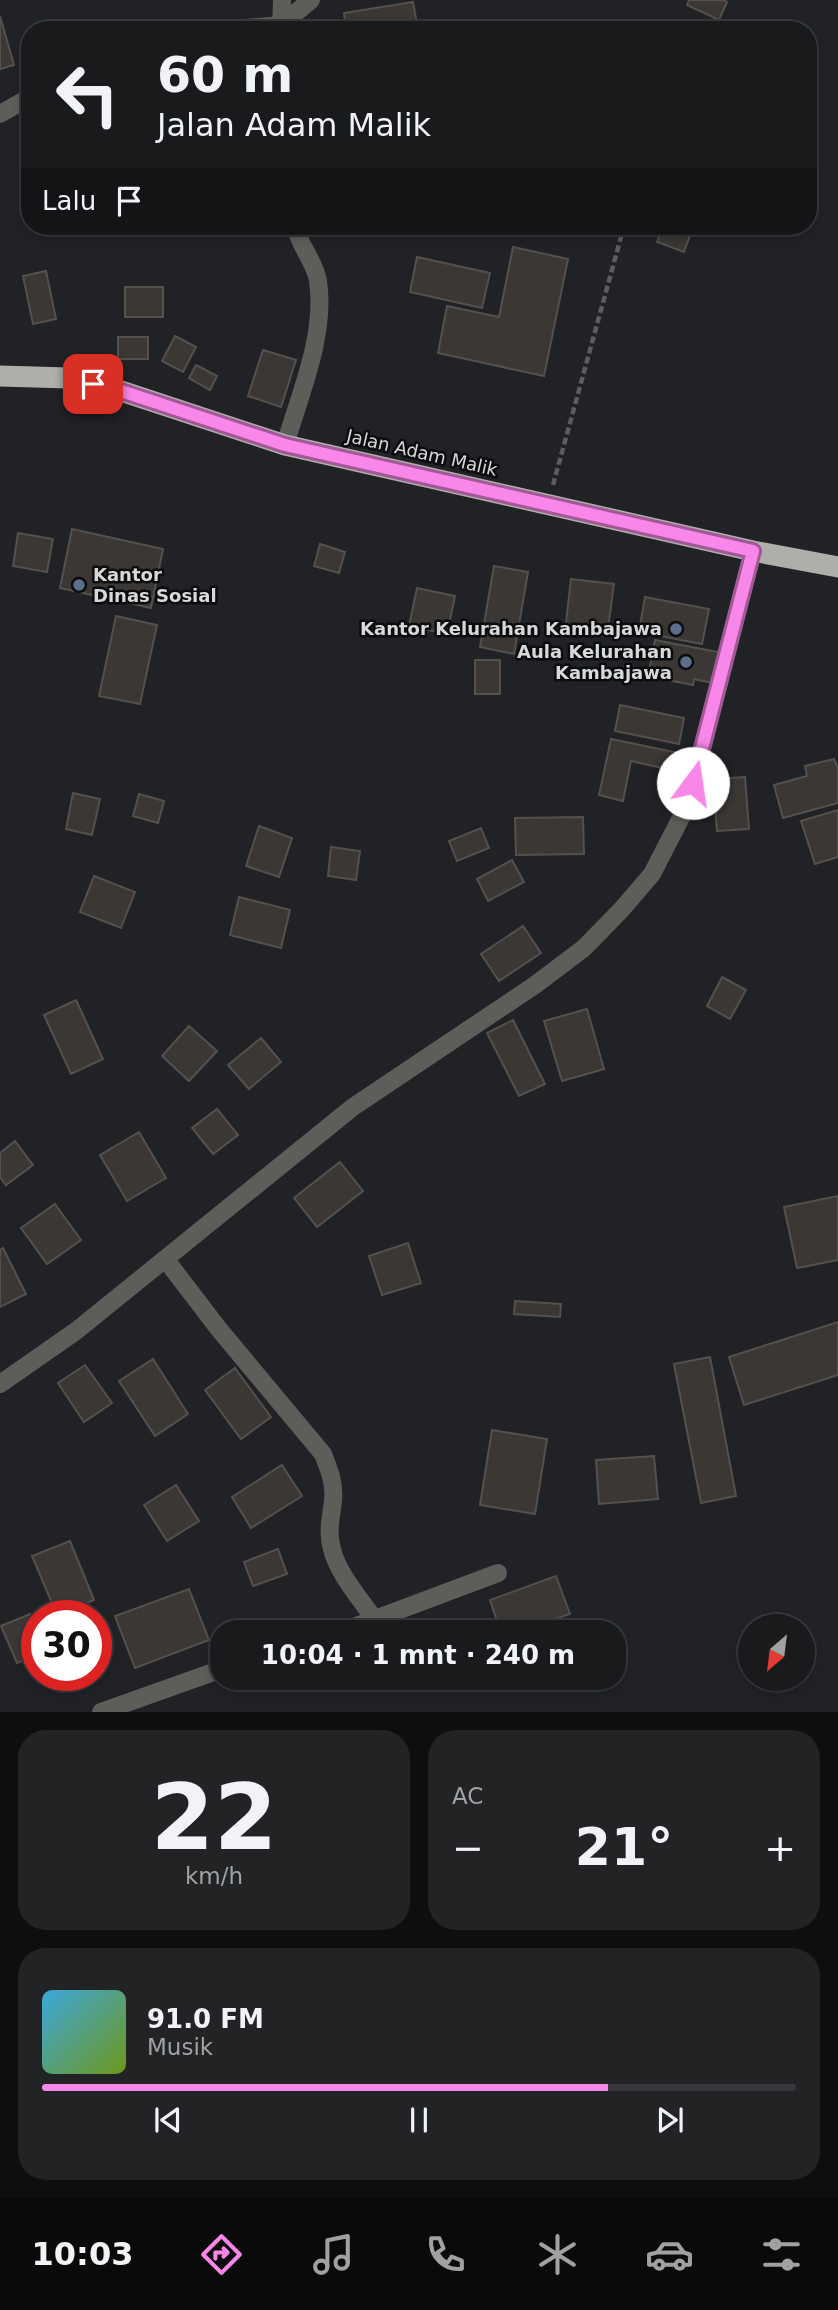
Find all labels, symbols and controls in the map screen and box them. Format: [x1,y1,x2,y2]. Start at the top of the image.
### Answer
text: 60 m [157,47,293,104]
icon: left [42,49,133,140]
text: Jalan Adam Malik [157,106,431,144]
icon: arrive [110,182,148,220]
text: Lalu [42,186,96,216]
pin [63,354,123,414]
icon: arrive [74,365,112,403]
street label: Jalan Adam Malik [344,425,500,480]
place label: Kantor Dinas Sosial [93,564,217,606]
marker: Kantor Dinas Sosial [71,577,87,593]
place label: Kantor Kelurahan Kambajawa [360,618,662,639]
marker: Kantor Kelurahan Kambajawa [668,621,684,637]
place label: Aula Kelurahan Kambajawa [517,641,672,683]
marker: Aula Kelurahan Kambajawa [678,654,694,670]
position arrow [656,746,730,820]
speed limit sign: 30 [21,1600,112,1691]
north arrow [738,1614,816,1690]
map controls [738,1614,815,1691]
text: 10:04 · 1 mnt · 240 m [261,1640,575,1670]
text: 22 [151,1765,277,1870]
text: AC [452,1783,483,1809]
text: 21° [575,1817,673,1877]
text: − [452,1826,484,1870]
text: + [764,1826,796,1870]
text: km/h [185,1863,243,1889]
text: 91.0 FM [147,2004,264,2034]
text: Musik [147,2034,213,2060]
icon: previous [149,2101,187,2139]
icon: pause [400,2101,438,2139]
icon: next [651,2101,689,2139]
icon: directions [197,2230,246,2279]
icon: music [309,2230,358,2279]
icon: phone [421,2230,470,2279]
icon: climate [533,2230,582,2279]
icon: car [645,2230,694,2279]
icon: filters [757,2230,806,2279]
text: 10:03 [32,2235,133,2273]

